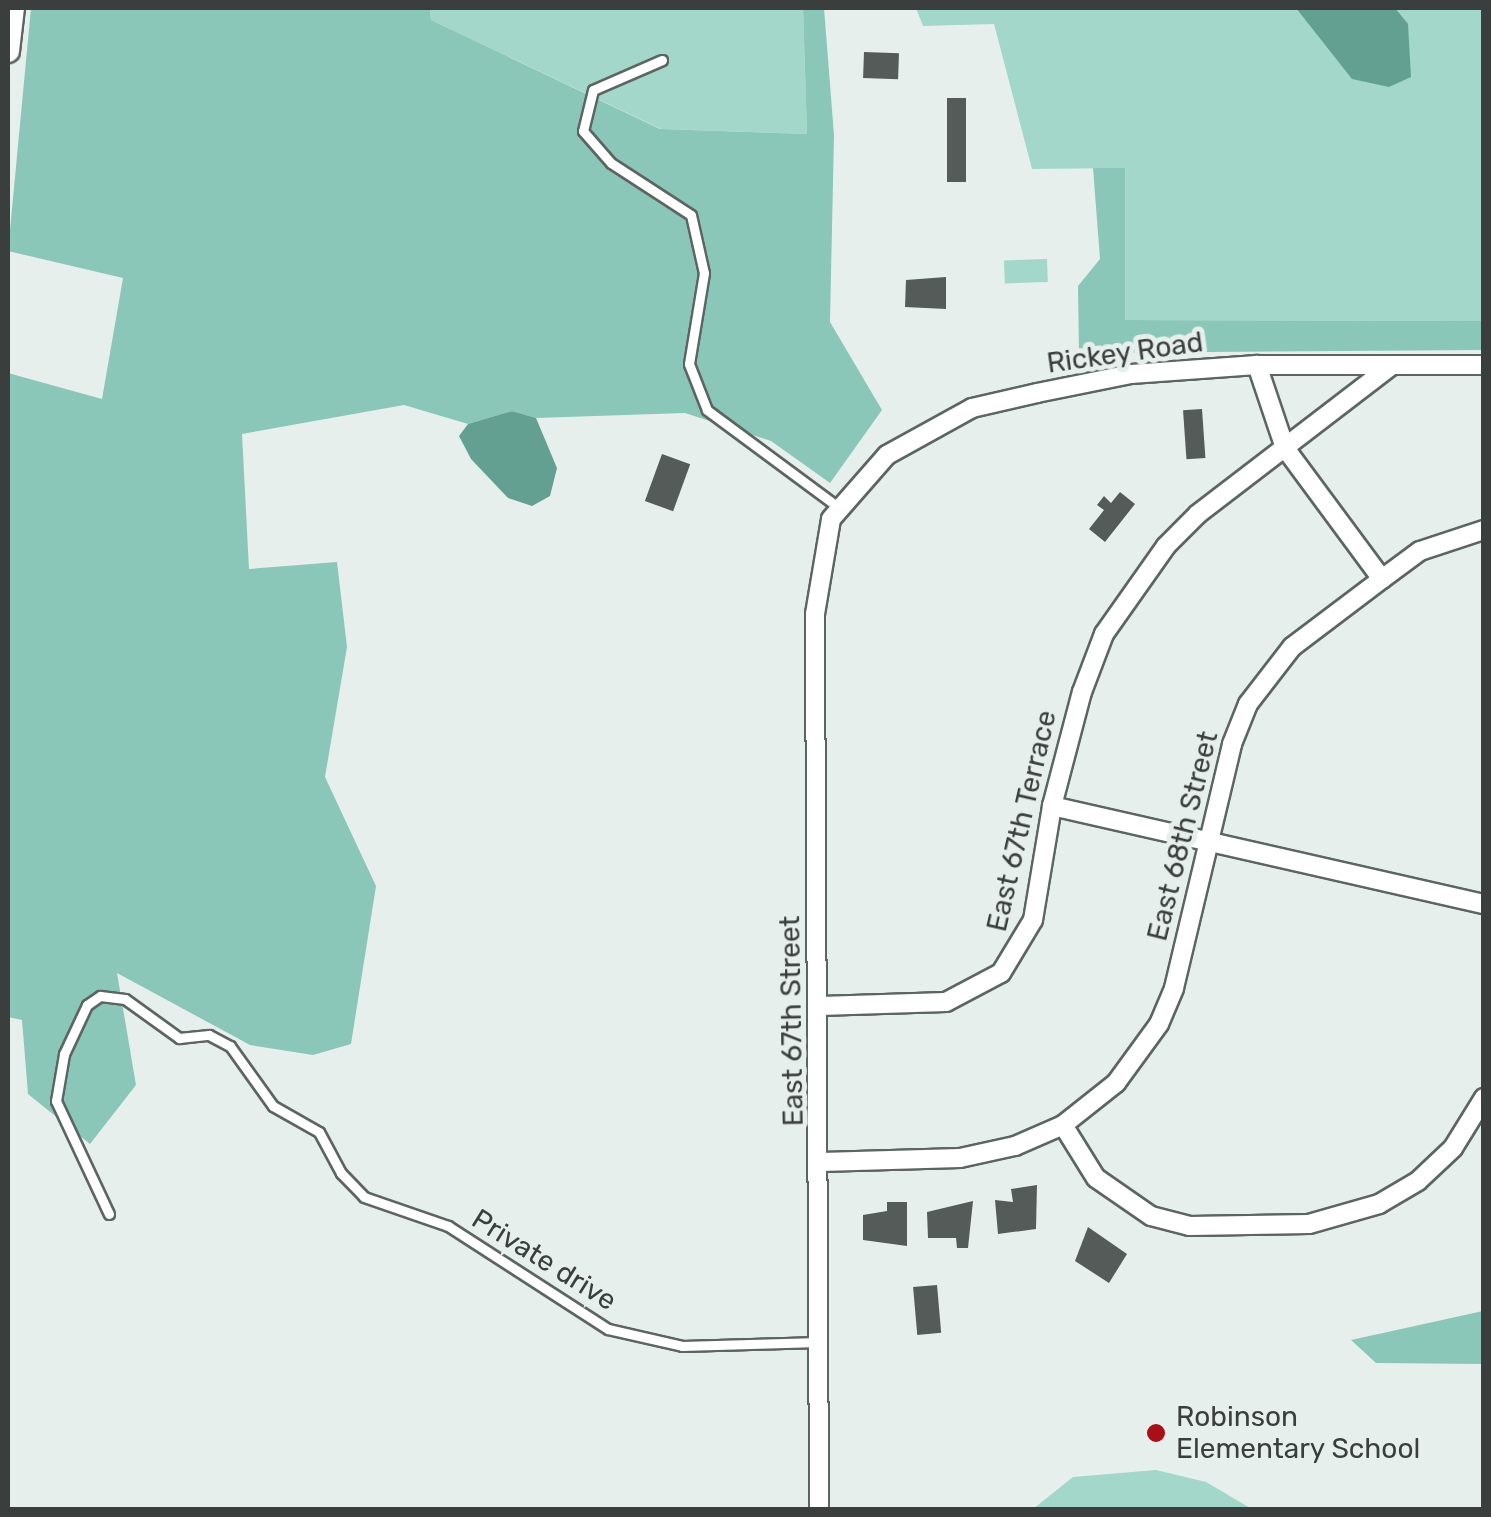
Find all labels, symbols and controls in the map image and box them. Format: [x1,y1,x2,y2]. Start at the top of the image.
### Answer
street label: Rickey Road [1044,325,1206,381]
street label: East 67th Terrace [980,707,1064,935]
street label: East 68th Street [1141,728,1225,944]
street label: East 67th Street [773,915,811,1127]
street label: Private drive [466,1202,622,1318]
place label: Robinson Elementary School [1176,1400,1421,1466]
marker: Robinson Elementary School [1145,1422,1167,1444]

